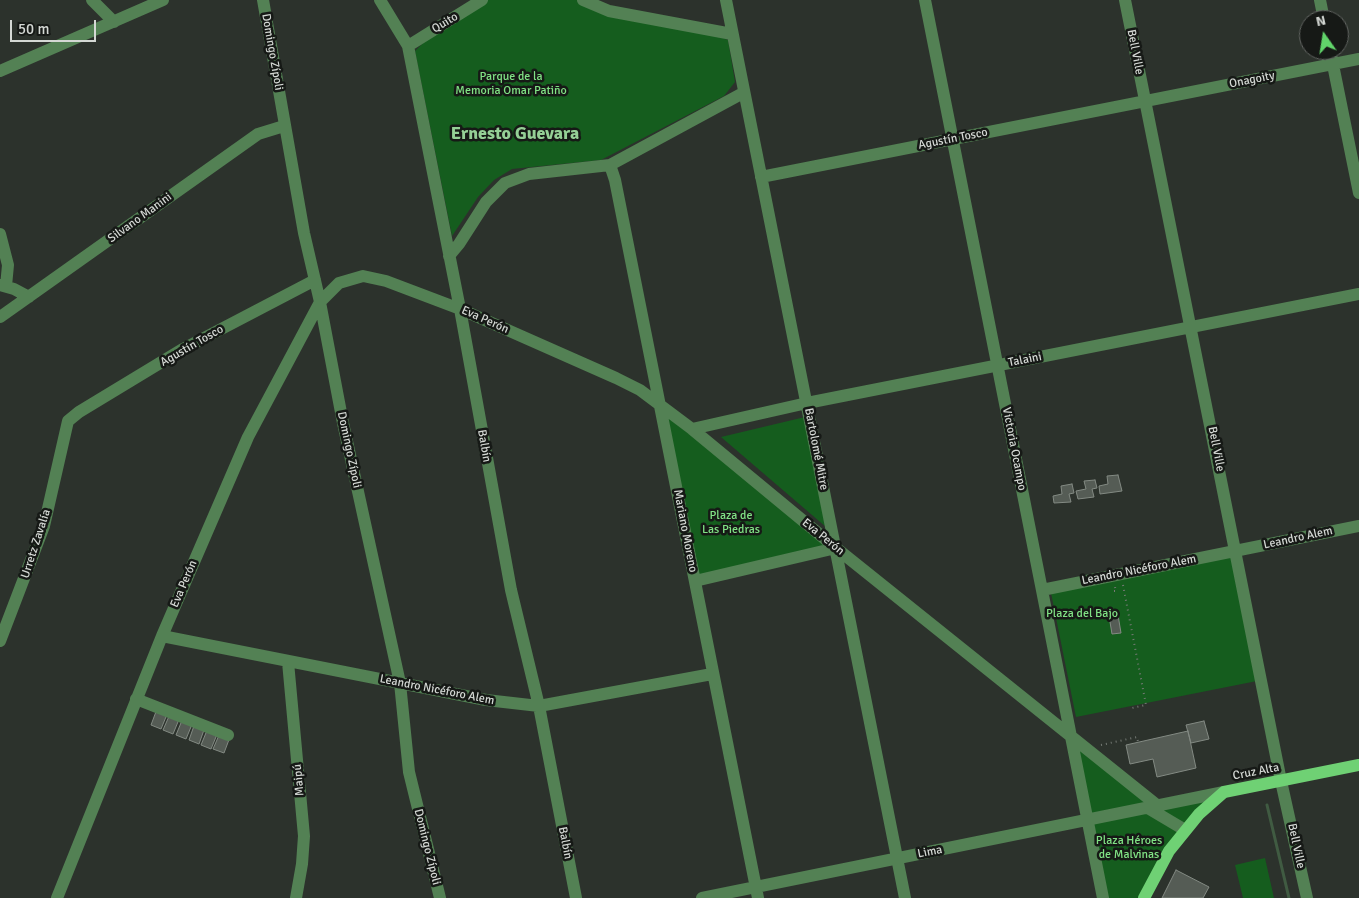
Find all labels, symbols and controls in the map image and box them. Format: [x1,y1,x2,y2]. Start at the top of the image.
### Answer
scale bar [12,10,99,42]
street label: Quito [429,10,461,36]
north arrow [1299,10,1349,60]
text: N [1314,11,1327,30]
street label: Domingo Zípoli [258,12,286,92]
text: 50 m [18,20,49,38]
street label: Bell Ville [1124,28,1146,76]
street label: Onagoity [1228,69,1276,91]
park label: Parque de la Memoria Omar Patiño [455,70,567,98]
district label: Ernesto Guevara [451,123,579,145]
street label: Agustín Tosco [917,125,989,153]
street label: Silvano Manini [105,190,175,246]
street label: Eva Perón [459,303,511,337]
street label: Agustín Tosco [158,322,226,370]
street label: Talaini [1007,350,1043,370]
street label: Victoria Ocampo [999,406,1029,492]
street label: Bartolomé Mitre [801,407,831,491]
street label: Domingo Zípoli [334,410,364,490]
street label: Bell Ville [1205,425,1227,473]
street label: Balbín [474,429,494,463]
street label: Mariano Moreno [670,488,700,574]
street label: Urretz Zavalía [18,508,54,580]
park label: Plaza de Las Piedras [702,509,760,537]
street label: Eva Perón [799,516,847,558]
street label: Leandro Alem [1262,524,1334,552]
street label: Leandro Nicéforo Alem [1080,552,1198,588]
street label: Eva Perón [168,558,200,610]
park label: Plaza del Bajo [1046,607,1118,621]
street label: Leandro Nicéforo Alem [378,672,496,708]
street label: Cruz Alta [1232,760,1280,784]
street label: Maipú [290,763,308,797]
street label: Domingo Zípoli [411,807,443,887]
street label: Bell Ville [1284,822,1308,870]
street label: Balbín [555,825,575,861]
park label: Plaza Héroes de Malvinas [1096,834,1162,862]
street label: Lima [916,843,944,861]

